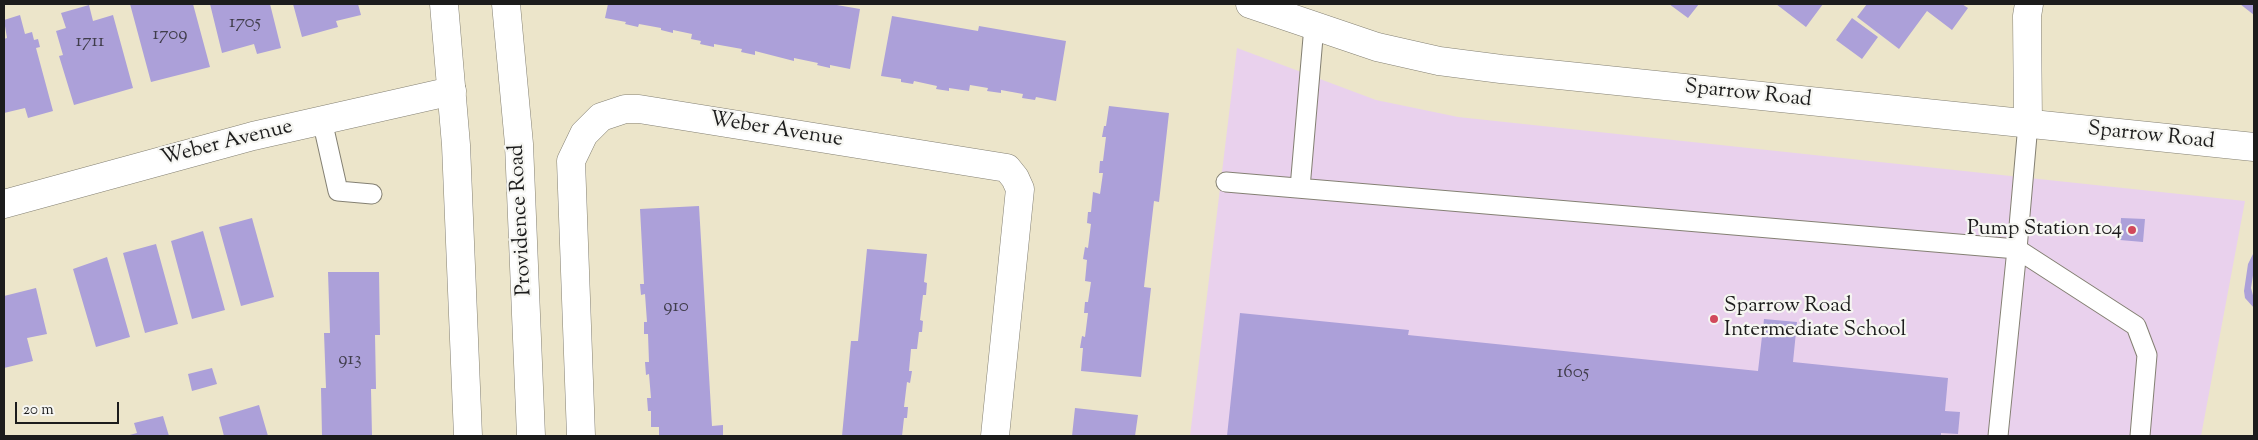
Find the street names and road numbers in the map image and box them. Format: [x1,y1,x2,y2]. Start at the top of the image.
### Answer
street label: Sparrow Road [1683,76,1813,114]
street label: Weber Avenue [708,108,844,154]
street label: Weber Avenue [159,115,295,173]
street label: Sparrow Road [2086,118,2216,156]
street label: Providence Road [505,144,539,296]

